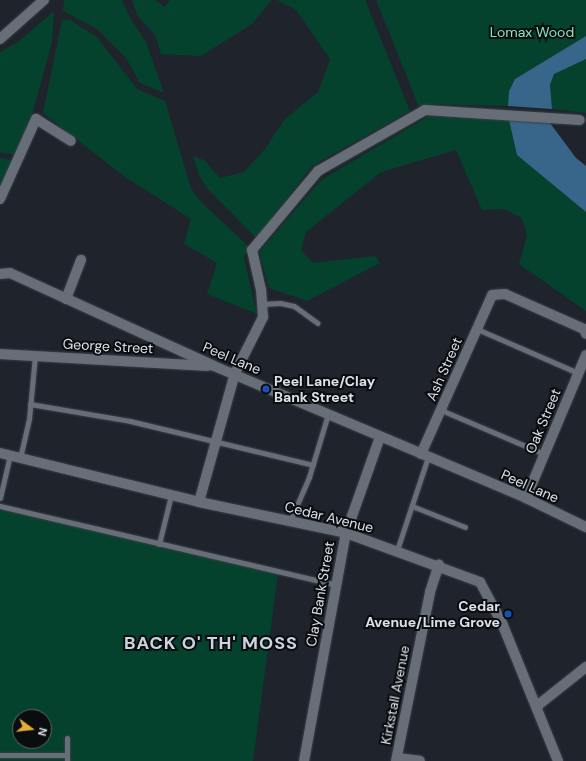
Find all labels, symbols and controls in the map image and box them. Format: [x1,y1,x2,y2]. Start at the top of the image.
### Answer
park label: Lomax Wood [490,24,574,40]
street label: George Street [62,335,154,357]
street label: Ash Street [423,335,465,403]
street label: Peel Lane [200,338,264,378]
place label: Peel Lane/Clay Bank Street [274,373,375,406]
marker: Peel Lane/Clay Bank Street [261,384,271,394]
street label: Oak Street [522,386,564,456]
street label: Peel Lane [499,466,561,506]
street label: Cedar Avenue [283,498,375,536]
street label: Clay Bank Street [302,540,338,648]
place label: Cedar Avenue/Lime Grove [365,598,500,630]
marker: Cedar Avenue/Lime Grove [503,609,513,619]
district label: BACK O' TH' MOSS [124,632,298,654]
street label: Kirkstall Avenue [377,644,413,746]
north arrow [12,709,52,749]
text: N [35,726,50,738]

